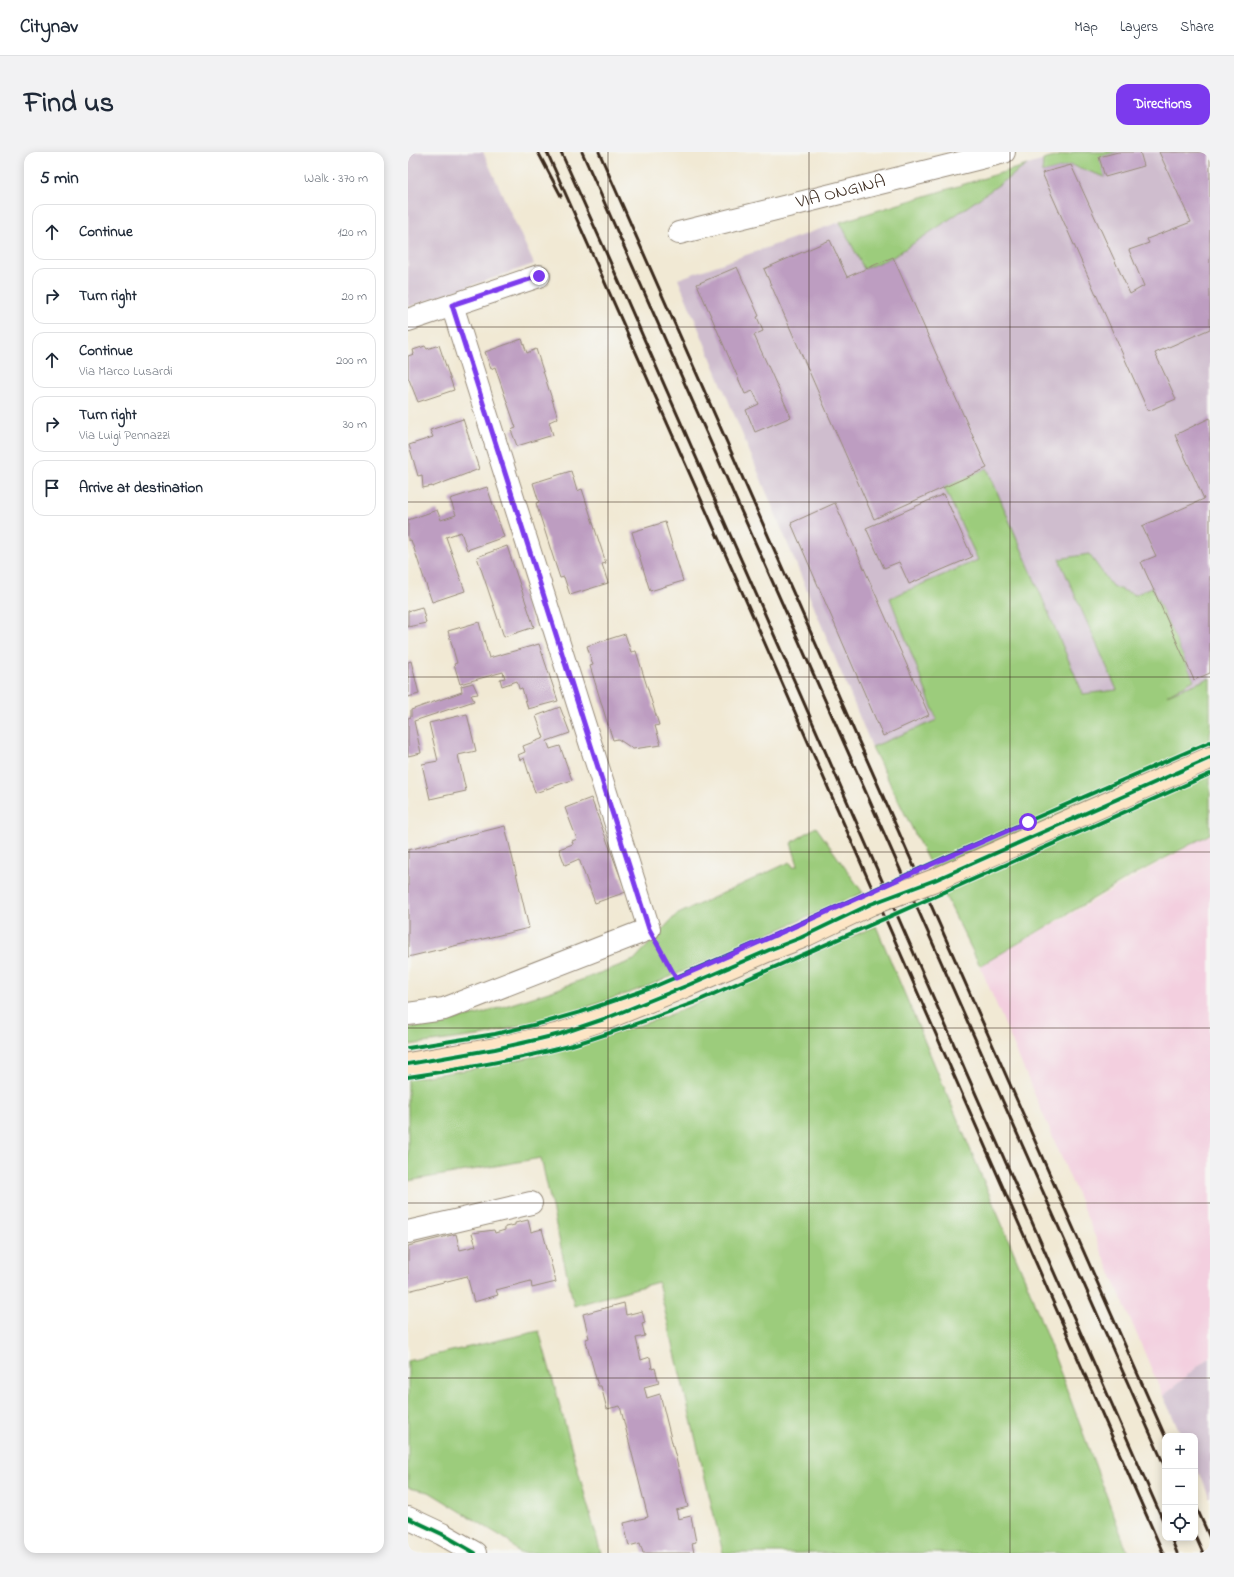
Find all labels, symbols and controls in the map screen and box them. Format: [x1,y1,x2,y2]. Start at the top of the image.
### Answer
text: Citynav [20,14,78,41]
text: Map [1074,17,1098,38]
text: Layers [1120,17,1158,38]
text: Share [1180,17,1214,38]
text: Find us [24,84,114,125]
button: Directions [1116,84,1210,125]
text: 5 min [40,166,79,191]
text: Walk · 370 m [304,169,368,188]
street label: VIA ONGINA [793,169,888,216]
icon: ahead [41,221,63,243]
text: Continue [79,221,133,243]
text: 120 m [337,223,367,242]
route end [530,267,548,285]
icon: right [41,285,63,307]
text: Turn right [79,285,137,307]
text: 20 m [342,287,367,306]
text: Continue [79,340,133,362]
icon: ahead [41,349,63,371]
text: 200 m [336,351,367,370]
text: Via Marco Lusardi [79,362,173,381]
text: Turn right [79,404,137,426]
icon: right [41,413,63,435]
text: 30 m [343,415,367,434]
text: Via Luigi Pennazzi [79,426,170,445]
icon: arrive [41,477,63,499]
text: Arrive at destination [79,477,203,499]
route start [1019,813,1037,831]
map controls [1162,1433,1198,1541]
button: + [1162,1433,1198,1469]
button: − [1162,1469,1198,1505]
button: locate [1162,1505,1198,1541]

